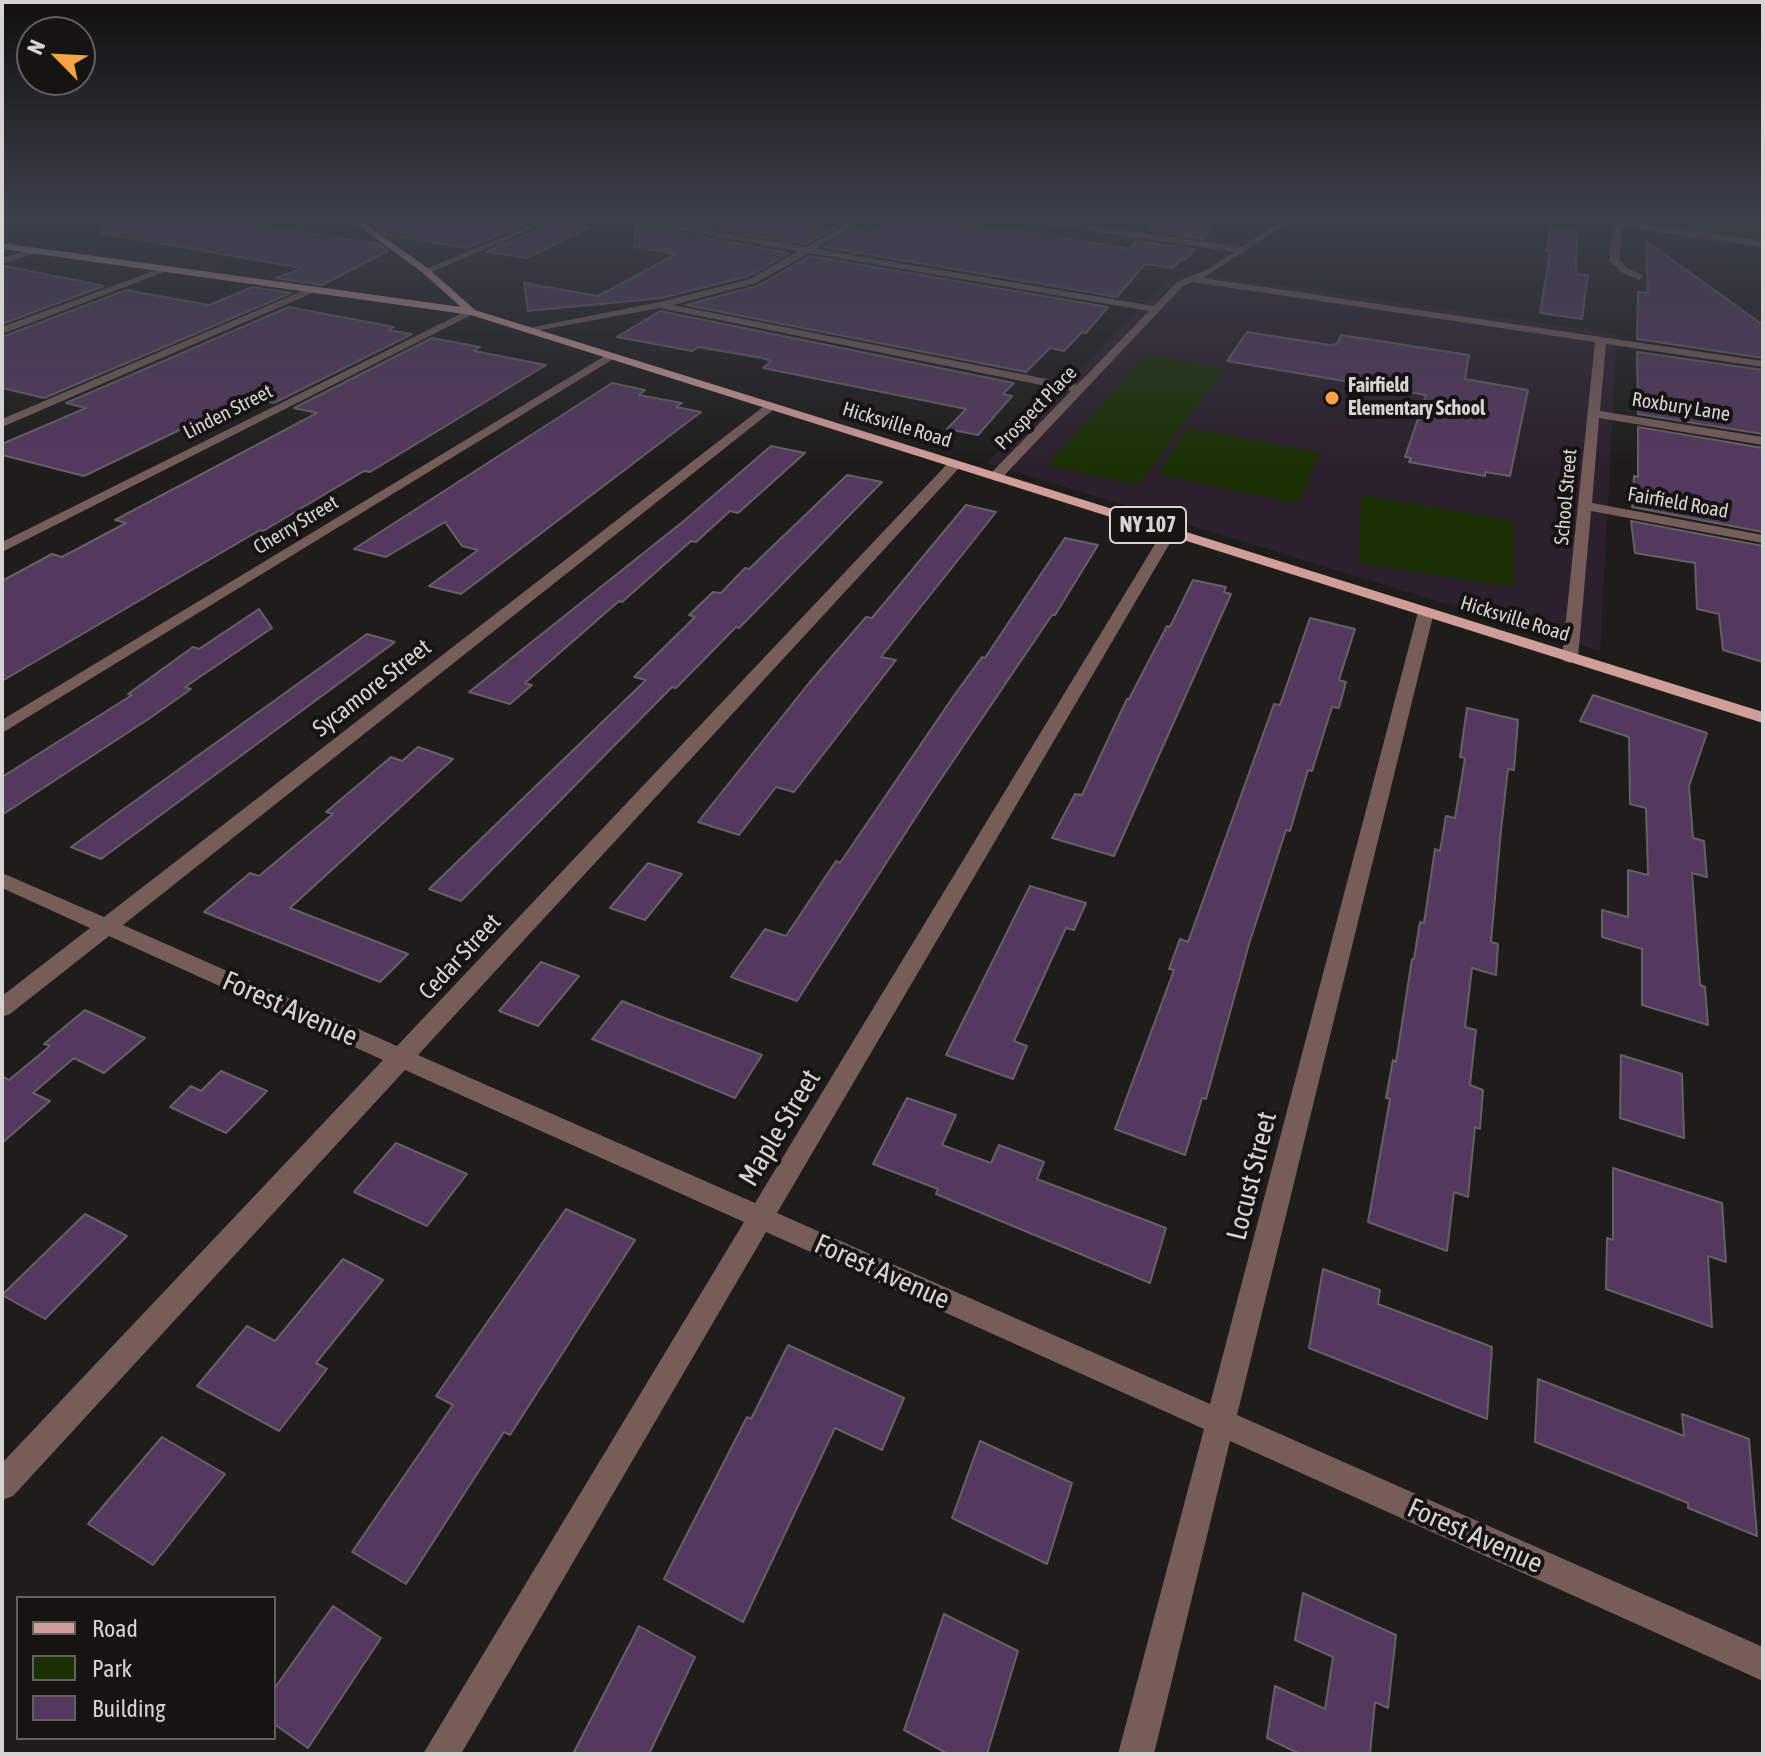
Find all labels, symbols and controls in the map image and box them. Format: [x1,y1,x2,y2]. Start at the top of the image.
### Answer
north arrow [16,16,96,96]
text: N [21,36,50,58]
street label: Prospect Place [990,361,1082,455]
place label: Fairfield Elementary School [1348,374,1485,421]
street label: Linden Street [179,379,277,445]
street label: Roxbury Lane [1630,387,1732,427]
marker: Fairfield Elementary School [1323,389,1341,407]
street label: Hicksville Road [840,397,954,453]
street label: School Street [1550,448,1582,546]
street label: Fairfield Road [1626,482,1730,524]
street label: Cherry Street [249,490,343,560]
road number: NY 107 [1110,507,1186,543]
street label: Hicksville Road [1458,591,1572,647]
street label: Sycamore Street [307,633,437,743]
street label: Cedar Street [413,908,507,1006]
street label: Forest Avenue [217,964,363,1054]
street label: Maple Street [732,1064,828,1192]
street label: Locust Street [1220,1108,1284,1244]
street label: Forest Avenue [809,1227,955,1317]
street label: Forest Avenue [1402,1491,1548,1581]
legend [16,1596,276,1740]
text: Road [92,1615,138,1642]
text: Park [92,1655,132,1682]
text: Building [92,1695,165,1722]

